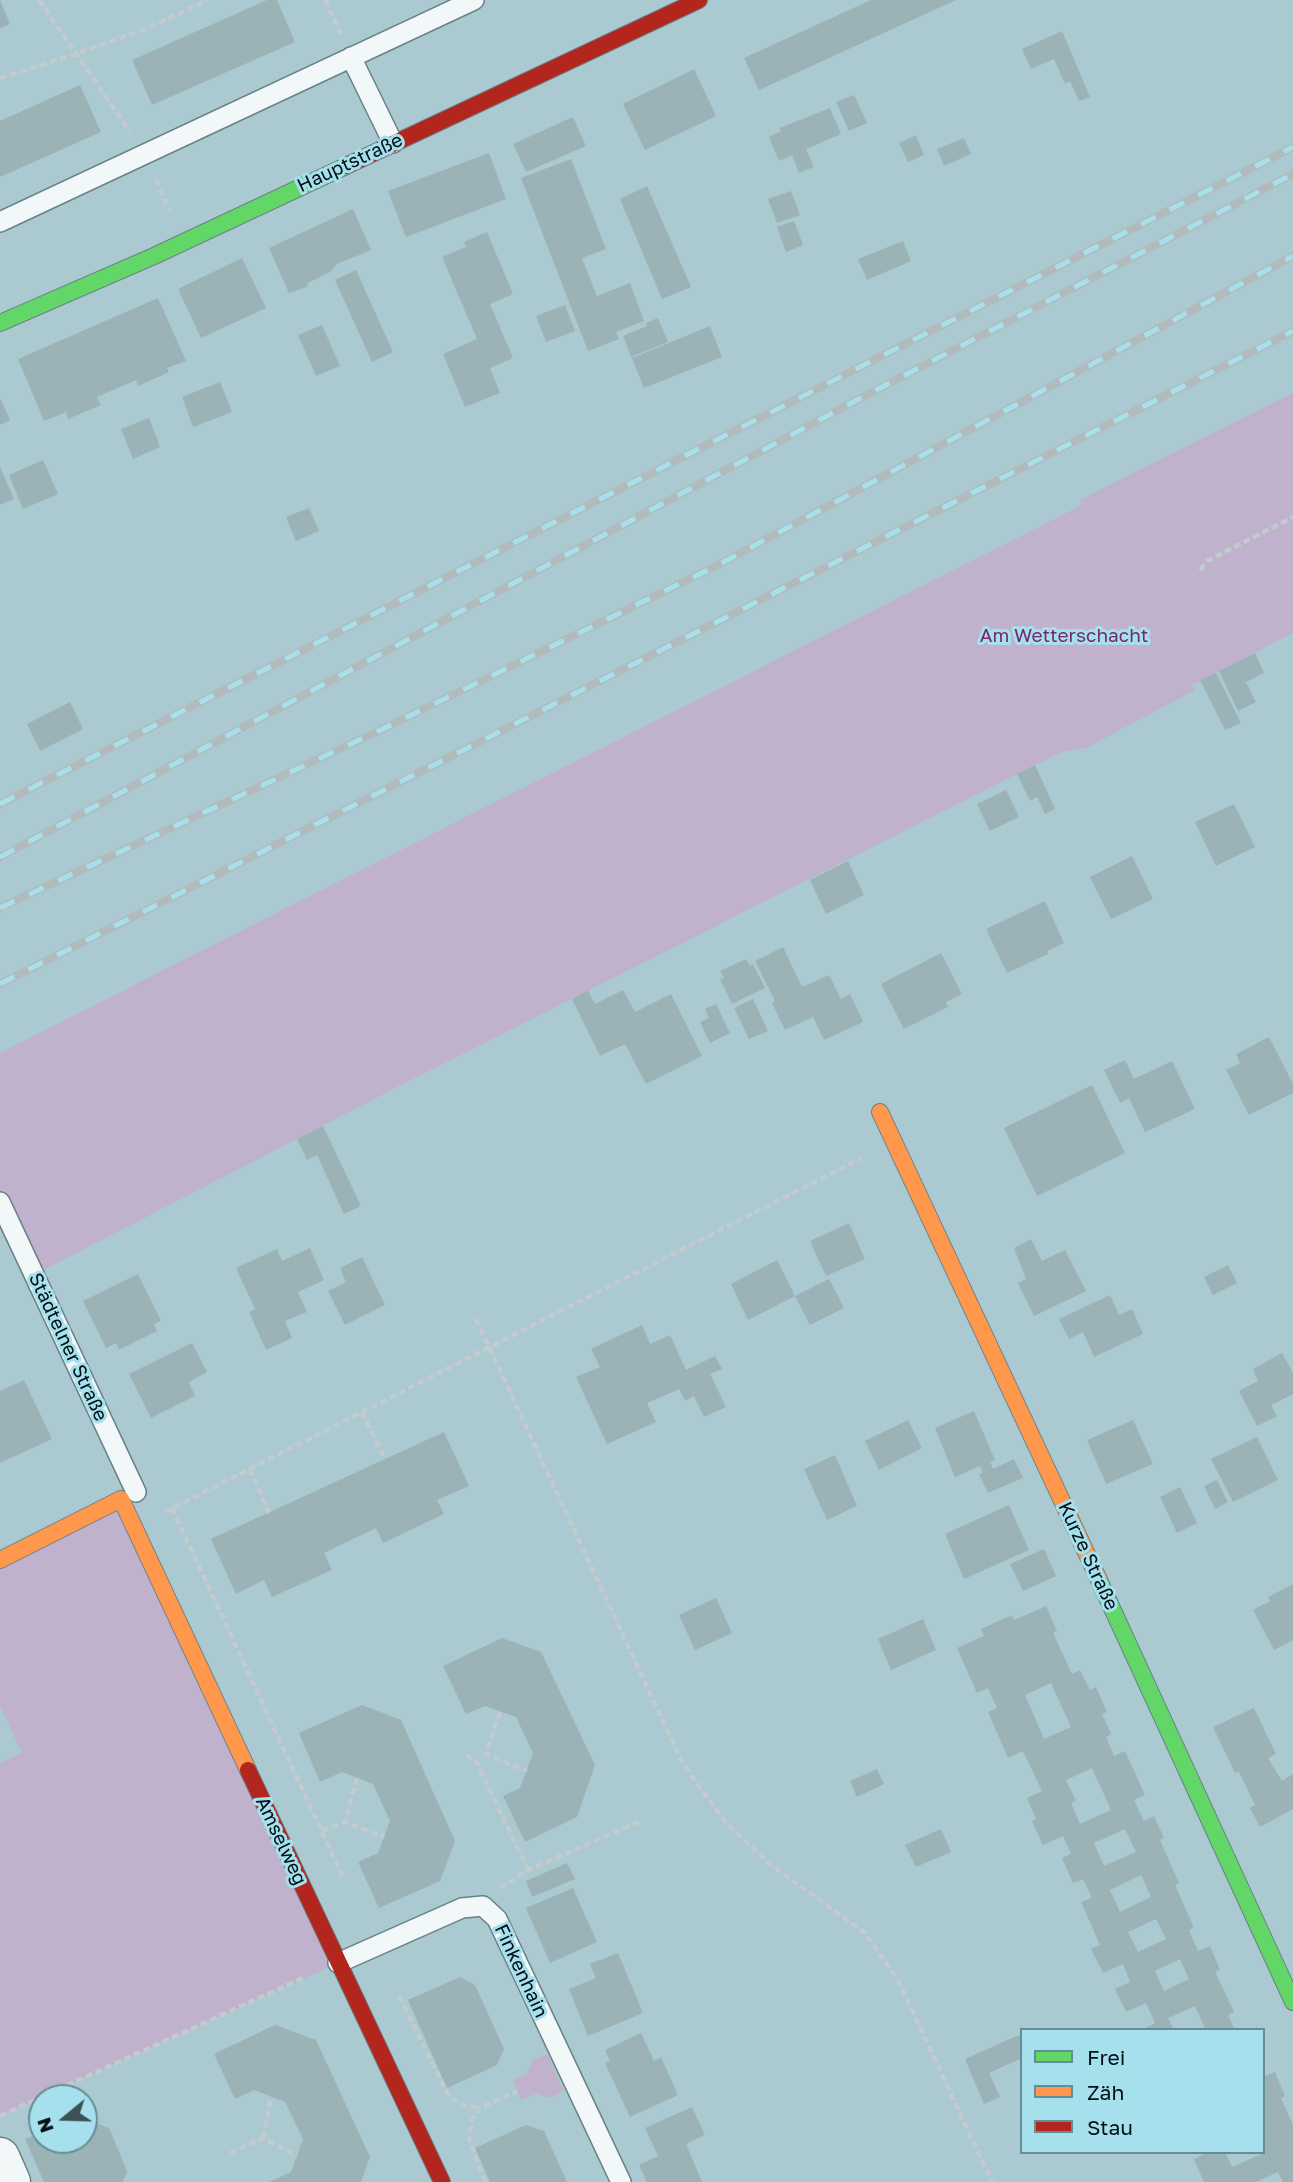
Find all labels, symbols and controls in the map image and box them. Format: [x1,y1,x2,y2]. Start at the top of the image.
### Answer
street label: Hauptstraße [294,129,406,197]
park label: Am Wetterschacht [980,625,1148,647]
street label: Städtelner Straße [24,1269,112,1425]
street label: Kurze Straße [1053,1498,1123,1614]
street label: Amselweg [251,1793,311,1889]
street label: Finkenhain [489,1921,553,2021]
legend [1020,2028,1265,2154]
text: Frei [1087,2044,1125,2070]
text: Zäh [1087,2079,1124,2105]
north arrow [28,2084,98,2154]
text: Stau [1087,2114,1133,2140]
text: N [31,2115,58,2136]

